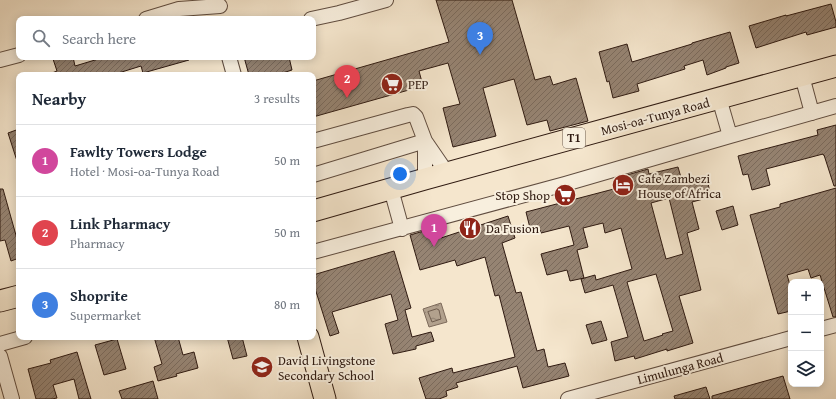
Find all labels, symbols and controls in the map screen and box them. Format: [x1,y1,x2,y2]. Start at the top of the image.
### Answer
search box [16,16,316,60]
pin: 3 [467,22,493,55]
icon: search [30,27,52,49]
text: Search here [62,28,136,49]
pin: 2 [334,65,360,98]
supermarket icon: PEP [379,71,405,97]
place label: PEP [408,75,429,94]
text: Nearby [32,86,86,111]
text: 3 results [254,89,300,108]
street label: Mosi-oa-Tunya Road [599,93,712,140]
road number: T1 [563,128,585,148]
text: Fawlty Towers Lodge [70,141,207,162]
text: 1 [42,151,48,170]
text: 50 m [274,151,300,170]
text: Hotel · Mosi-oa-Tunya Road [70,162,219,181]
your location [390,164,410,184]
place label: Cafe Zambezi House of Africa [638,169,722,203]
hotel icon: Cafe Zambezi House of Africa [610,172,636,198]
supermarket icon: Stop Shop [552,182,578,208]
place label: Stop Shop [495,186,550,205]
text: Link Pharmacy [70,213,170,234]
pin: 1 [421,214,447,247]
restaurant icon: Da Fusion [457,215,483,241]
place label: Da Fusion [486,219,540,238]
text: 2 [42,223,48,242]
text: 50 m [274,223,300,242]
text: Pharmacy [70,234,125,253]
map controls [788,279,824,387]
button: + [788,279,824,315]
text: Shoprite [70,285,128,306]
text: 3 [42,295,48,314]
text: 80 m [274,295,300,314]
text: Supermarket [70,306,141,325]
button: − [788,315,824,351]
street label: Limulunga Road [635,348,725,389]
place label: David Livingstone Secondary School [278,351,375,385]
button: layers [788,351,824,387]
school or university icon: David Livingstone Secondary School [249,354,275,380]

